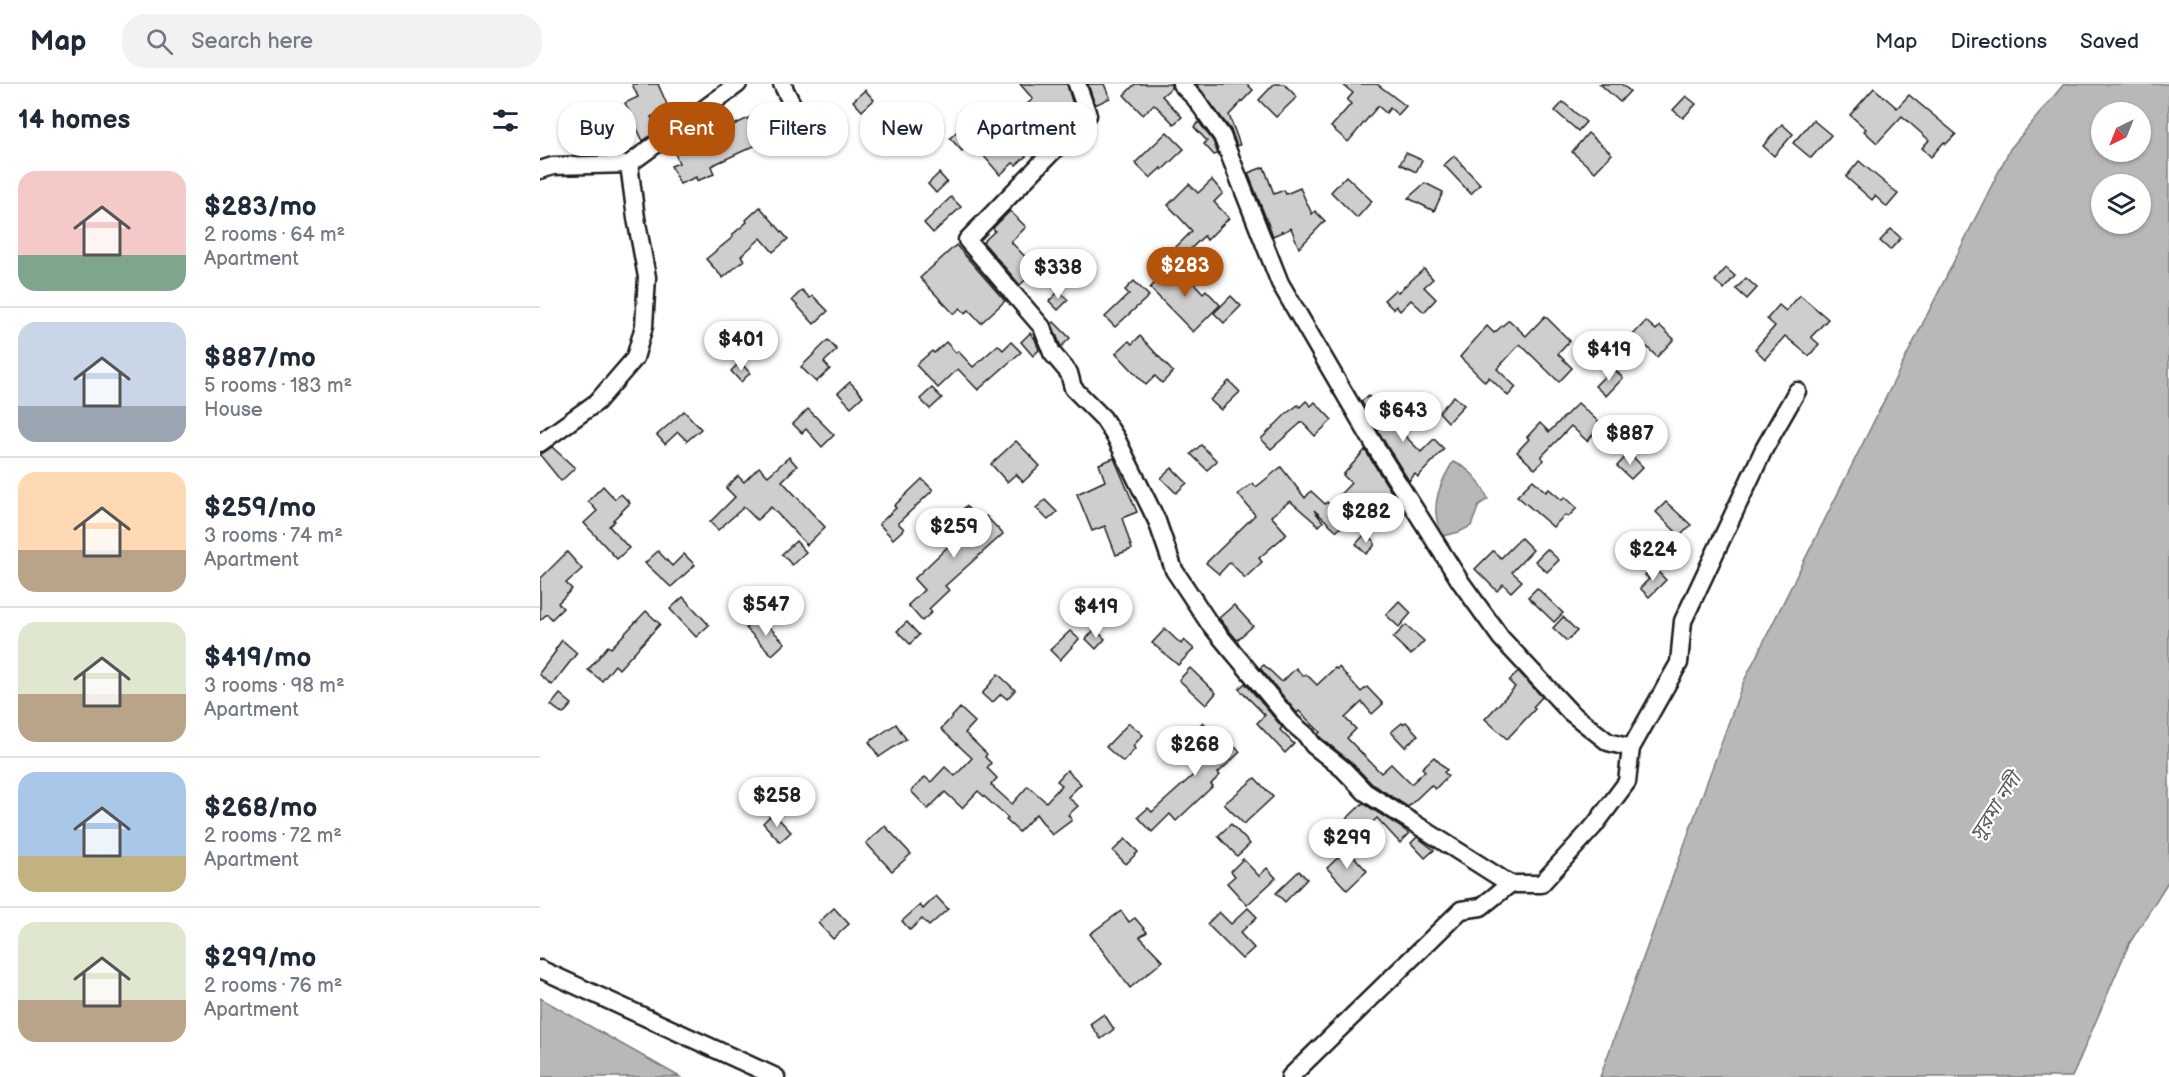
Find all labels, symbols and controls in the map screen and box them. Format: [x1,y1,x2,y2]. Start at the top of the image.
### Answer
search box [122,14,542,68]
text: Map [30,25,86,58]
icon: search [143,25,176,58]
text: Search here [191,28,313,55]
text: Map [1875,29,1918,54]
text: Directions [1951,29,2047,54]
text: Saved [2080,29,2139,54]
chip: Buy [558,102,636,156]
chip: Rent [648,102,735,156]
chip: Filters [747,102,848,156]
chip: New [860,102,944,156]
chip: Apartment [956,102,1097,156]
north arrow [2091,102,2151,162]
map controls [2091,102,2151,234]
icon: filters [489,104,522,137]
text: 14 homes [18,105,130,136]
button: layers [2091,174,2151,234]
text: $283/mo [204,192,317,223]
icon: home [66,195,138,267]
text: 2 rooms · 64 m² [204,223,345,247]
text: Apartment [204,247,299,271]
pin: $283 [1149,247,1221,298]
pin: $338 [1022,249,1094,300]
text: $283 [1161,254,1209,278]
text: $338 [1034,256,1082,280]
pin: $401 [705,321,777,372]
text: $401 [718,328,764,352]
pin: $419 [1573,331,1645,382]
text: $419 [1587,338,1631,362]
text: $887/mo [204,343,316,374]
icon: home [66,346,138,418]
text: 5 rooms · 183 m² [204,374,352,398]
pin: $643 [1367,392,1439,443]
text: House [204,398,263,422]
text: $643 [1379,399,1427,423]
pin: $887 [1594,415,1666,466]
text: $887 [1606,422,1654,446]
text: $259/mo [204,493,316,524]
pin: $282 [1330,493,1402,544]
icon: home [66,496,138,568]
text: $282 [1341,500,1391,524]
pin: $259 [918,508,990,559]
text: $259 [930,515,978,539]
text: 3 rooms · 74 m² [204,524,343,548]
pin: $224 [1617,531,1689,582]
text: $224 [1629,538,1677,562]
text: Apartment [204,548,299,572]
pin: $547 [730,586,802,637]
pin: $419 [1060,588,1132,639]
text: $547 [742,593,790,617]
text: $419 [1074,595,1118,619]
text: $419/mo [204,643,311,674]
icon: home [66,646,138,718]
text: 3 rooms · 98 m² [204,674,345,698]
text: Apartment [204,698,299,722]
pin: $268 [1159,726,1231,777]
text: $268 [1170,733,1220,757]
water label: সুরমা নদী [1964,765,2029,845]
pin: $258 [741,777,813,828]
text: $258 [753,784,801,808]
text: $268/mo [204,793,317,824]
icon: home [66,796,138,868]
pin: $299 [1311,819,1383,870]
text: 2 rooms · 72 m² [204,824,342,848]
text: $299 [1323,826,1371,850]
text: Apartment [204,848,299,872]
text: $299/mo [204,943,316,974]
icon: home [66,946,138,1018]
text: 2 rooms · 76 m² [204,974,342,998]
text: Apartment [204,998,299,1022]

